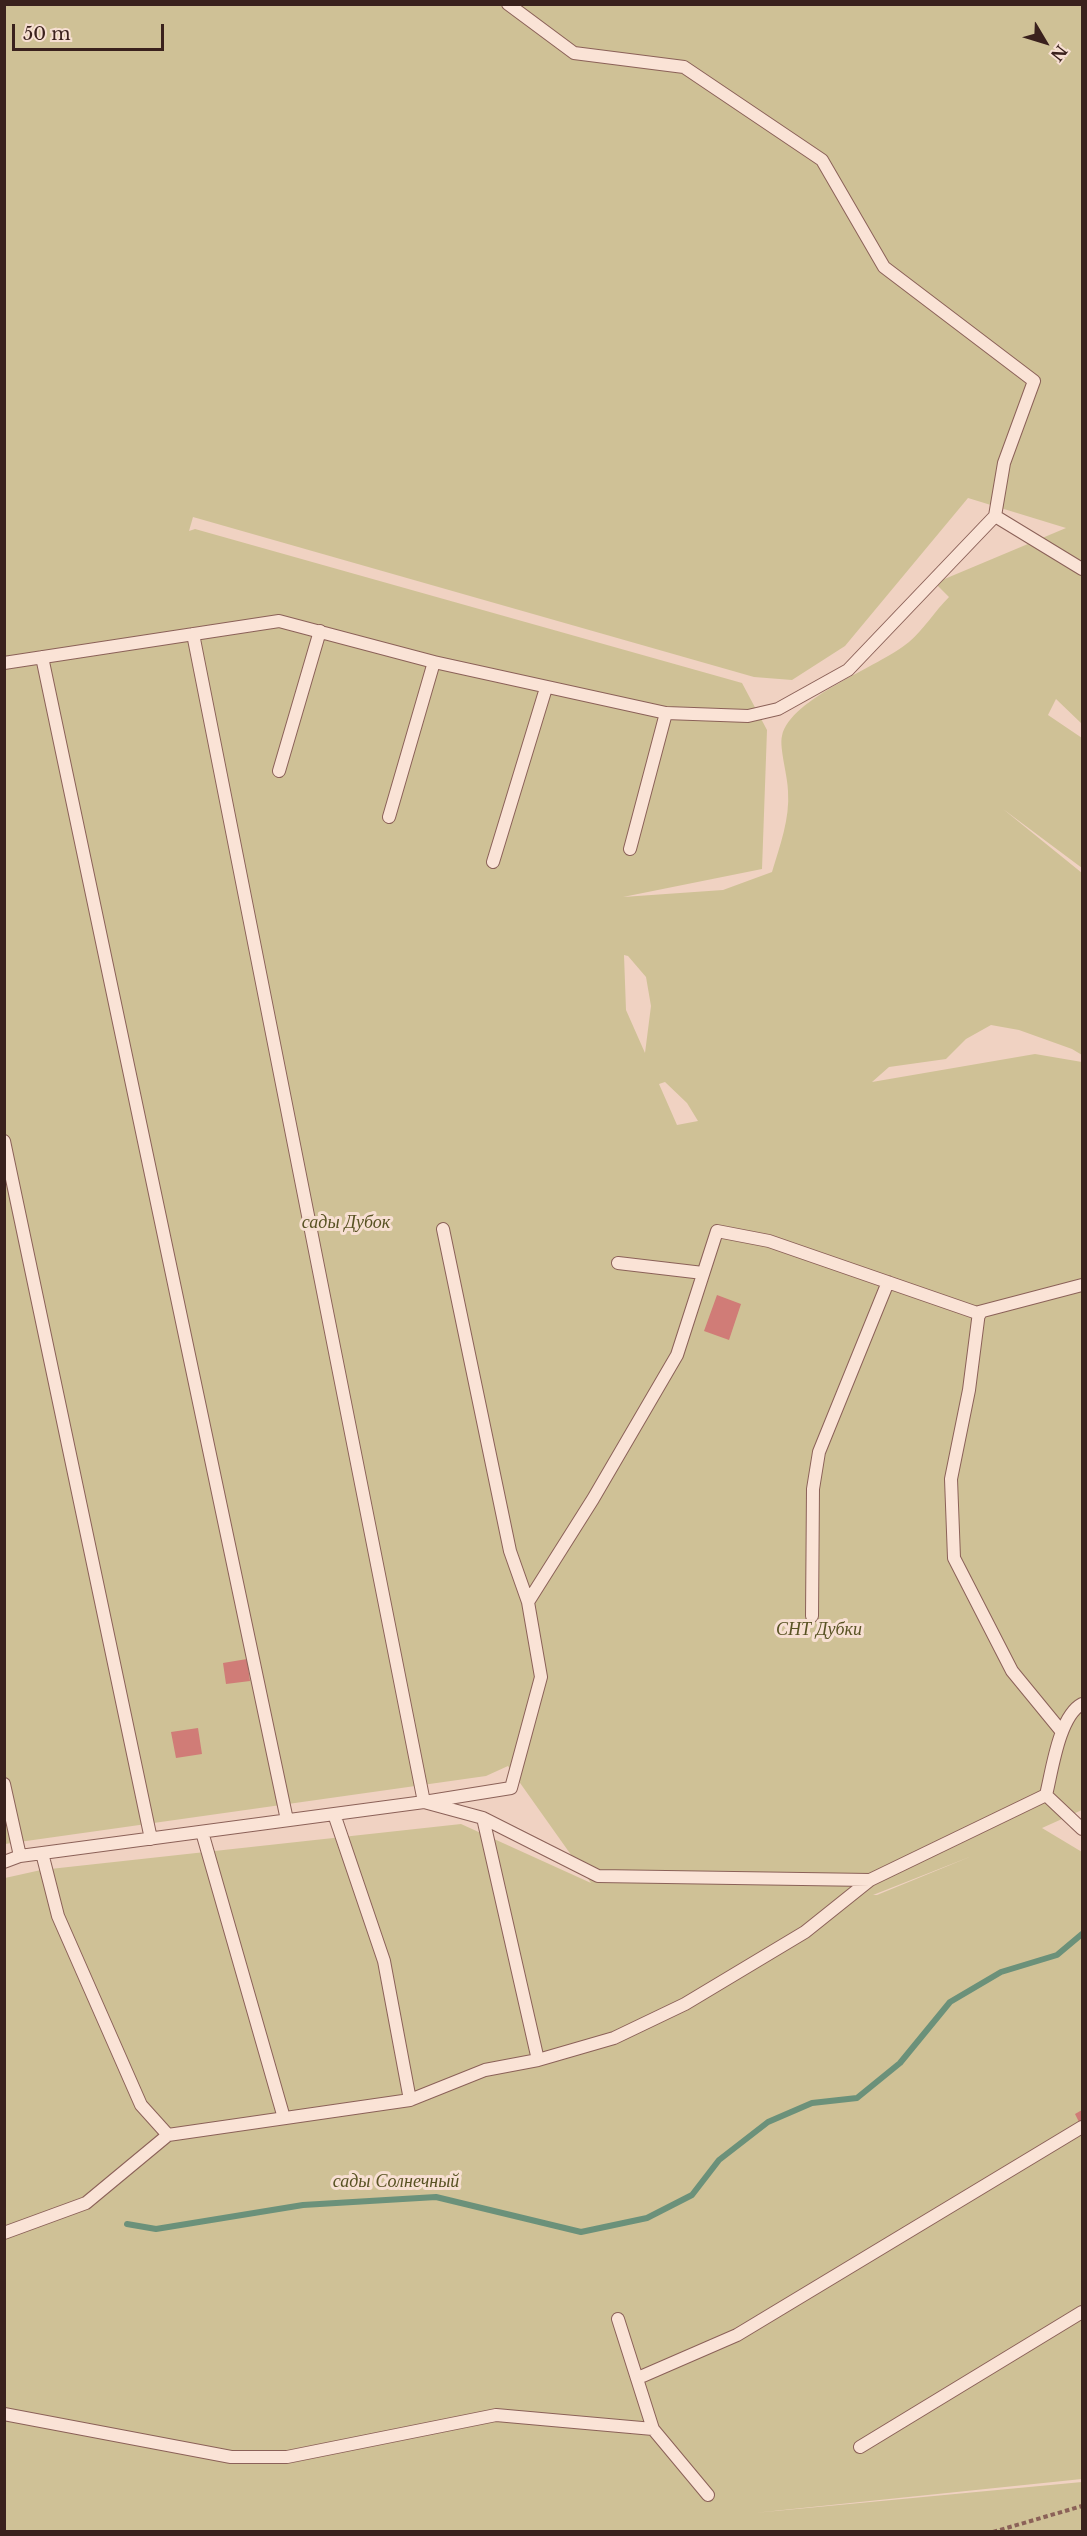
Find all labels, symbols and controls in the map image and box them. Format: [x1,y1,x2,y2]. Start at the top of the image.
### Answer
scale bar [15,12,166,50]
north arrow [1015,12,1075,72]
text: 50 m [23,23,71,45]
text: N [1047,41,1072,65]
park label: сады Дубок [302,1212,390,1234]
park label: СНТ Дубки [776,1619,862,1641]
park label: сады Солнечный [333,2171,459,2193]

